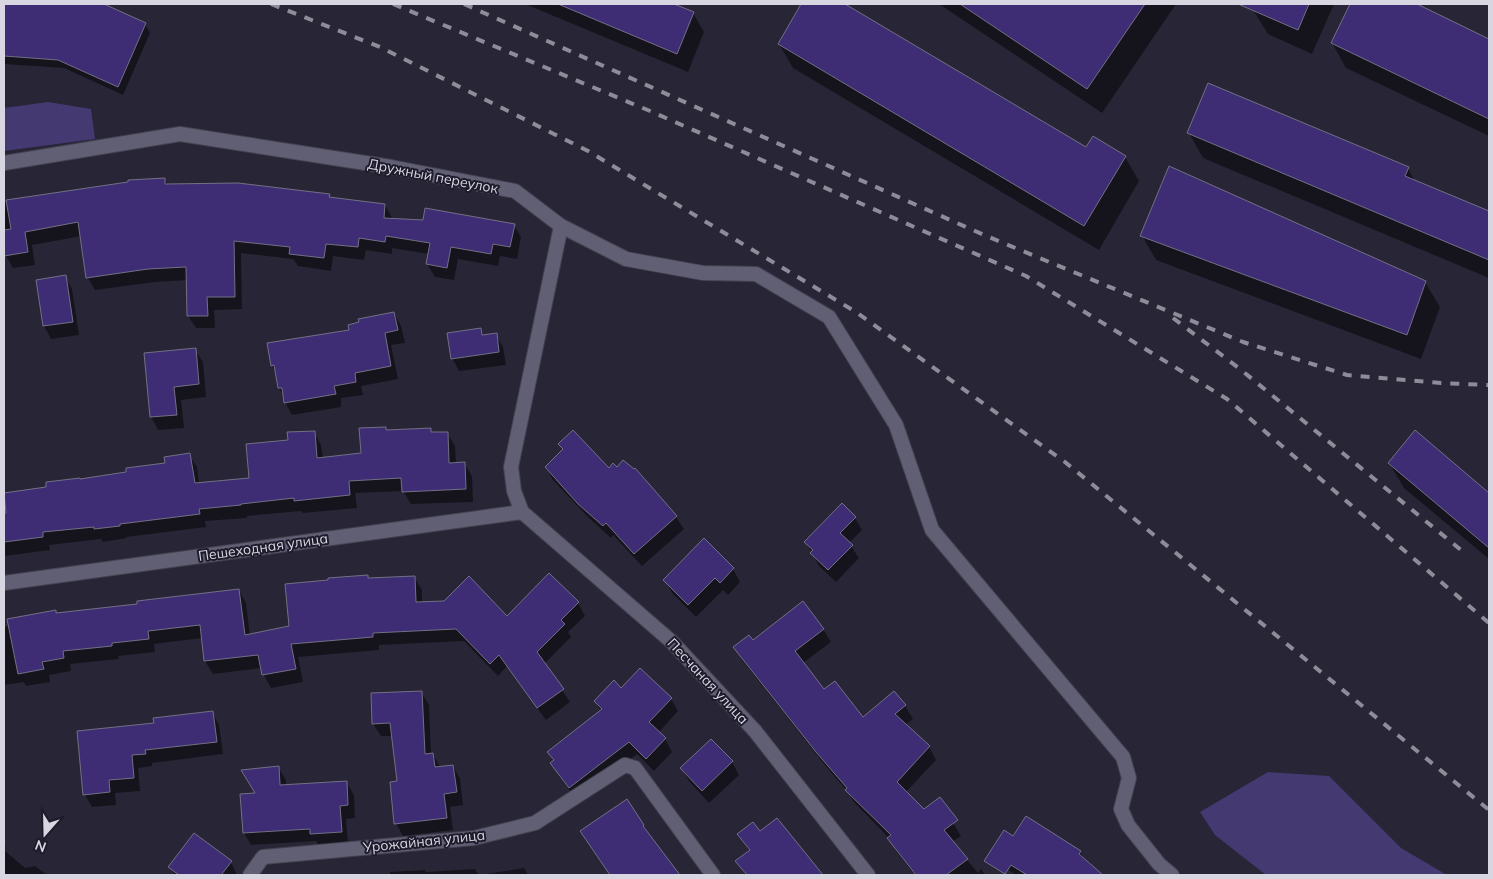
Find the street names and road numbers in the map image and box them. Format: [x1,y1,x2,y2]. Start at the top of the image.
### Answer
street label: Дружный переулок [366,155,500,198]
street label: Пешеходная улица [197,529,329,565]
street label: Песчаная улица [664,634,752,728]
street label: Урожайная улица [361,826,486,856]

